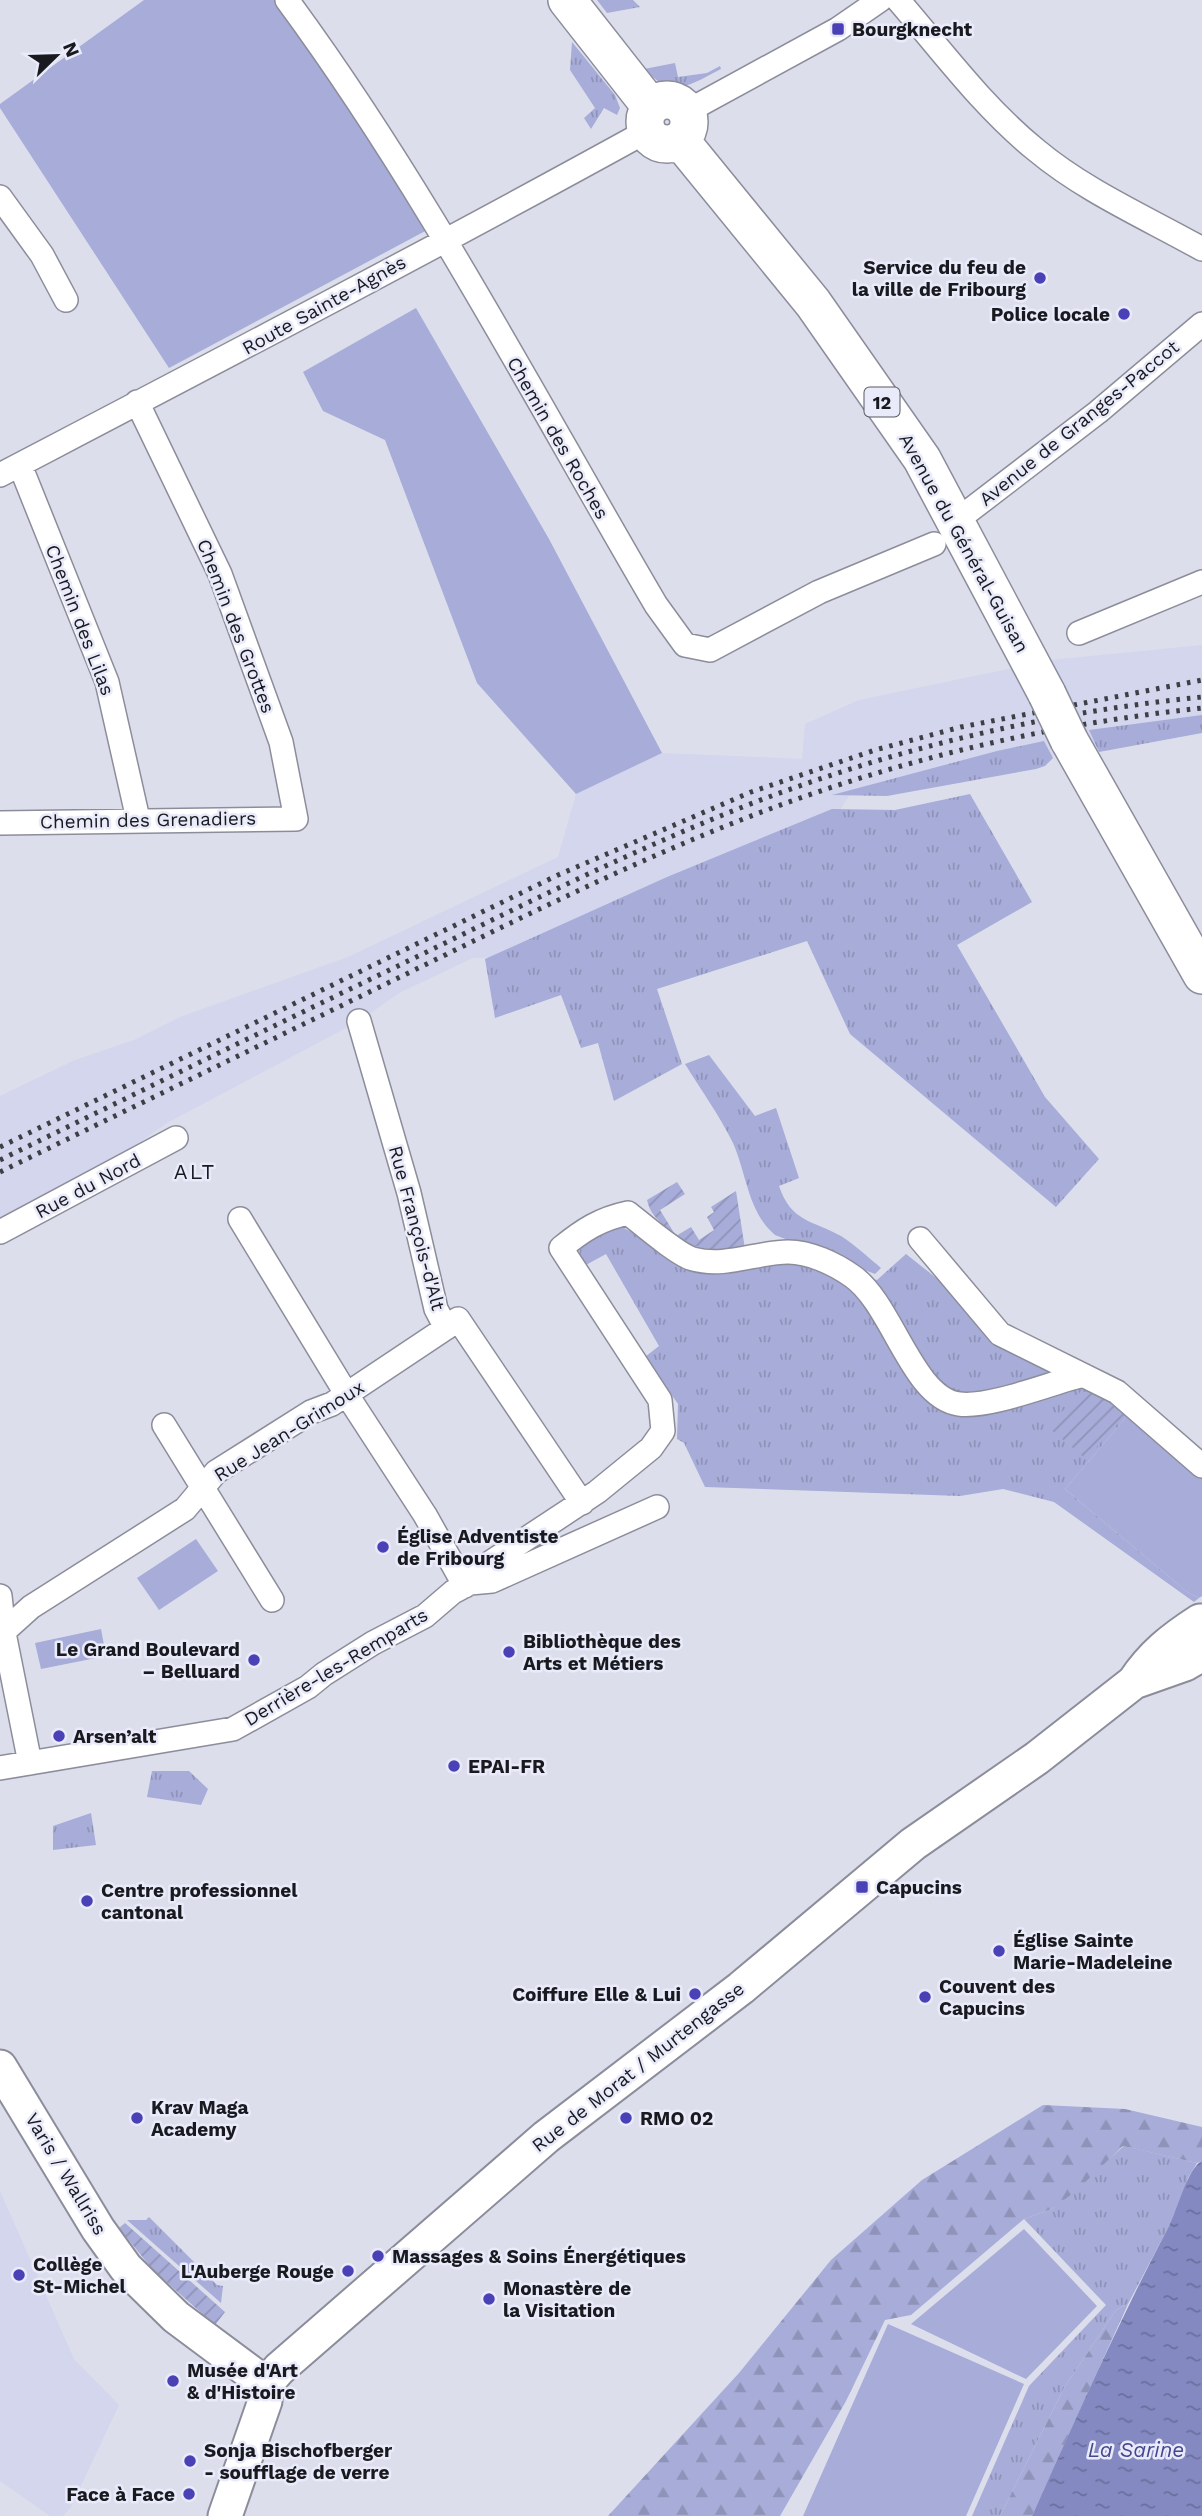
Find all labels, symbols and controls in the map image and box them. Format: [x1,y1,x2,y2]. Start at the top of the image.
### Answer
place label: Bourgknecht [852,18,973,41]
north arrow [21,21,91,91]
marker: Bourgknecht [830,21,846,37]
text: N [58,39,85,61]
street label: Route Sainte-Agnès [238,250,410,360]
place label: Service du feu de la ville de Fribourg [852,256,1026,301]
marker: Service du feu de la ville de Fribourg [1032,270,1048,286]
place label: Police locale [991,303,1110,326]
marker: Police locale [1116,306,1132,322]
street label: Avenue de Granges-Paccot [974,335,1184,511]
street label: Chemin des Roches [502,353,614,523]
road number: 12 [864,388,900,416]
street label: Avenue du Général-Guisan [894,429,1034,657]
street label: Chemin des Grottes [192,536,280,716]
street label: Chemin des Lilas [41,541,119,699]
street label: Chemin des Grenadiers [40,807,256,833]
street label: Rue François-d'Alt [384,1143,450,1313]
street label: Rue du Nord [31,1149,145,1223]
district label: ALT [174,1159,216,1184]
street label: Rue Jean-Grimoux [210,1375,368,1487]
place label: Église Adventiste de Fribourg [397,1525,558,1570]
marker: Église Adventiste de Fribourg [375,1539,391,1555]
street label: Derrière-les-Remparts [240,1603,432,1731]
place label: Bibliothèque des Arts et Métiers [523,1630,681,1675]
place label: Le Grand Boulevard – Belluard [56,1638,240,1683]
marker: Bibliothèque des Arts et Métiers [501,1644,517,1660]
marker: Le Grand Boulevard – Belluard [246,1652,262,1668]
place label: Arsen’alt [73,1725,157,1748]
marker: Arsen’alt [51,1728,67,1744]
place label: EPAI-FR [468,1755,545,1778]
marker: EPAI-FR [446,1758,462,1774]
place label: Capucins [876,1876,962,1899]
place label: Centre professionnel cantonal [101,1879,298,1924]
marker: Capucins [854,1879,870,1895]
marker: Centre professionnel cantonal [79,1893,95,1909]
place label: Église Sainte Marie-Madeleine [1013,1929,1173,1974]
marker: Église Sainte Marie-Madeleine [991,1943,1007,1959]
place label: Couvent des Capucins [939,1975,1055,2020]
street label: Rue de Morat / Murtengasse [527,1977,749,2157]
place label: Coiffure Elle & Lui [512,1983,681,2006]
marker: Coiffure Elle & Lui [687,1986,703,2002]
marker: Couvent des Capucins [917,1989,933,2005]
place label: Krav Maga Academy [151,2096,248,2141]
place label: RMO 02 [640,2107,713,2130]
street label: Varis / Wallriss [21,2109,111,2239]
marker: Krav Maga Academy [129,2110,145,2126]
marker: RMO 02 [618,2110,634,2126]
place label: Massages & Soins Énergétiques [392,2245,686,2268]
marker: Massages & Soins Énergétiques [370,2248,386,2264]
place label: Collège St-Michel [33,2253,127,2298]
place label: L'Auberge Rouge [181,2260,334,2283]
marker: L'Auberge Rouge [340,2263,356,2279]
marker: Collège St-Michel [11,2267,27,2283]
place label: Monastère de la Visitation [503,2277,631,2322]
marker: Monastère de la Visitation [481,2291,497,2307]
place label: Musée d'Art & d'Histoire [187,2359,299,2404]
marker: Musée d'Art & d'Histoire [165,2373,181,2389]
water label: La Sarine [1088,2437,1184,2462]
place label: Sonja Bischofberger - soufflage de verre [204,2439,393,2484]
marker: Sonja Bischofberger - soufflage de verre [182,2453,198,2469]
place label: Face à Face [66,2483,175,2506]
marker: Face à Face [181,2486,197,2502]

